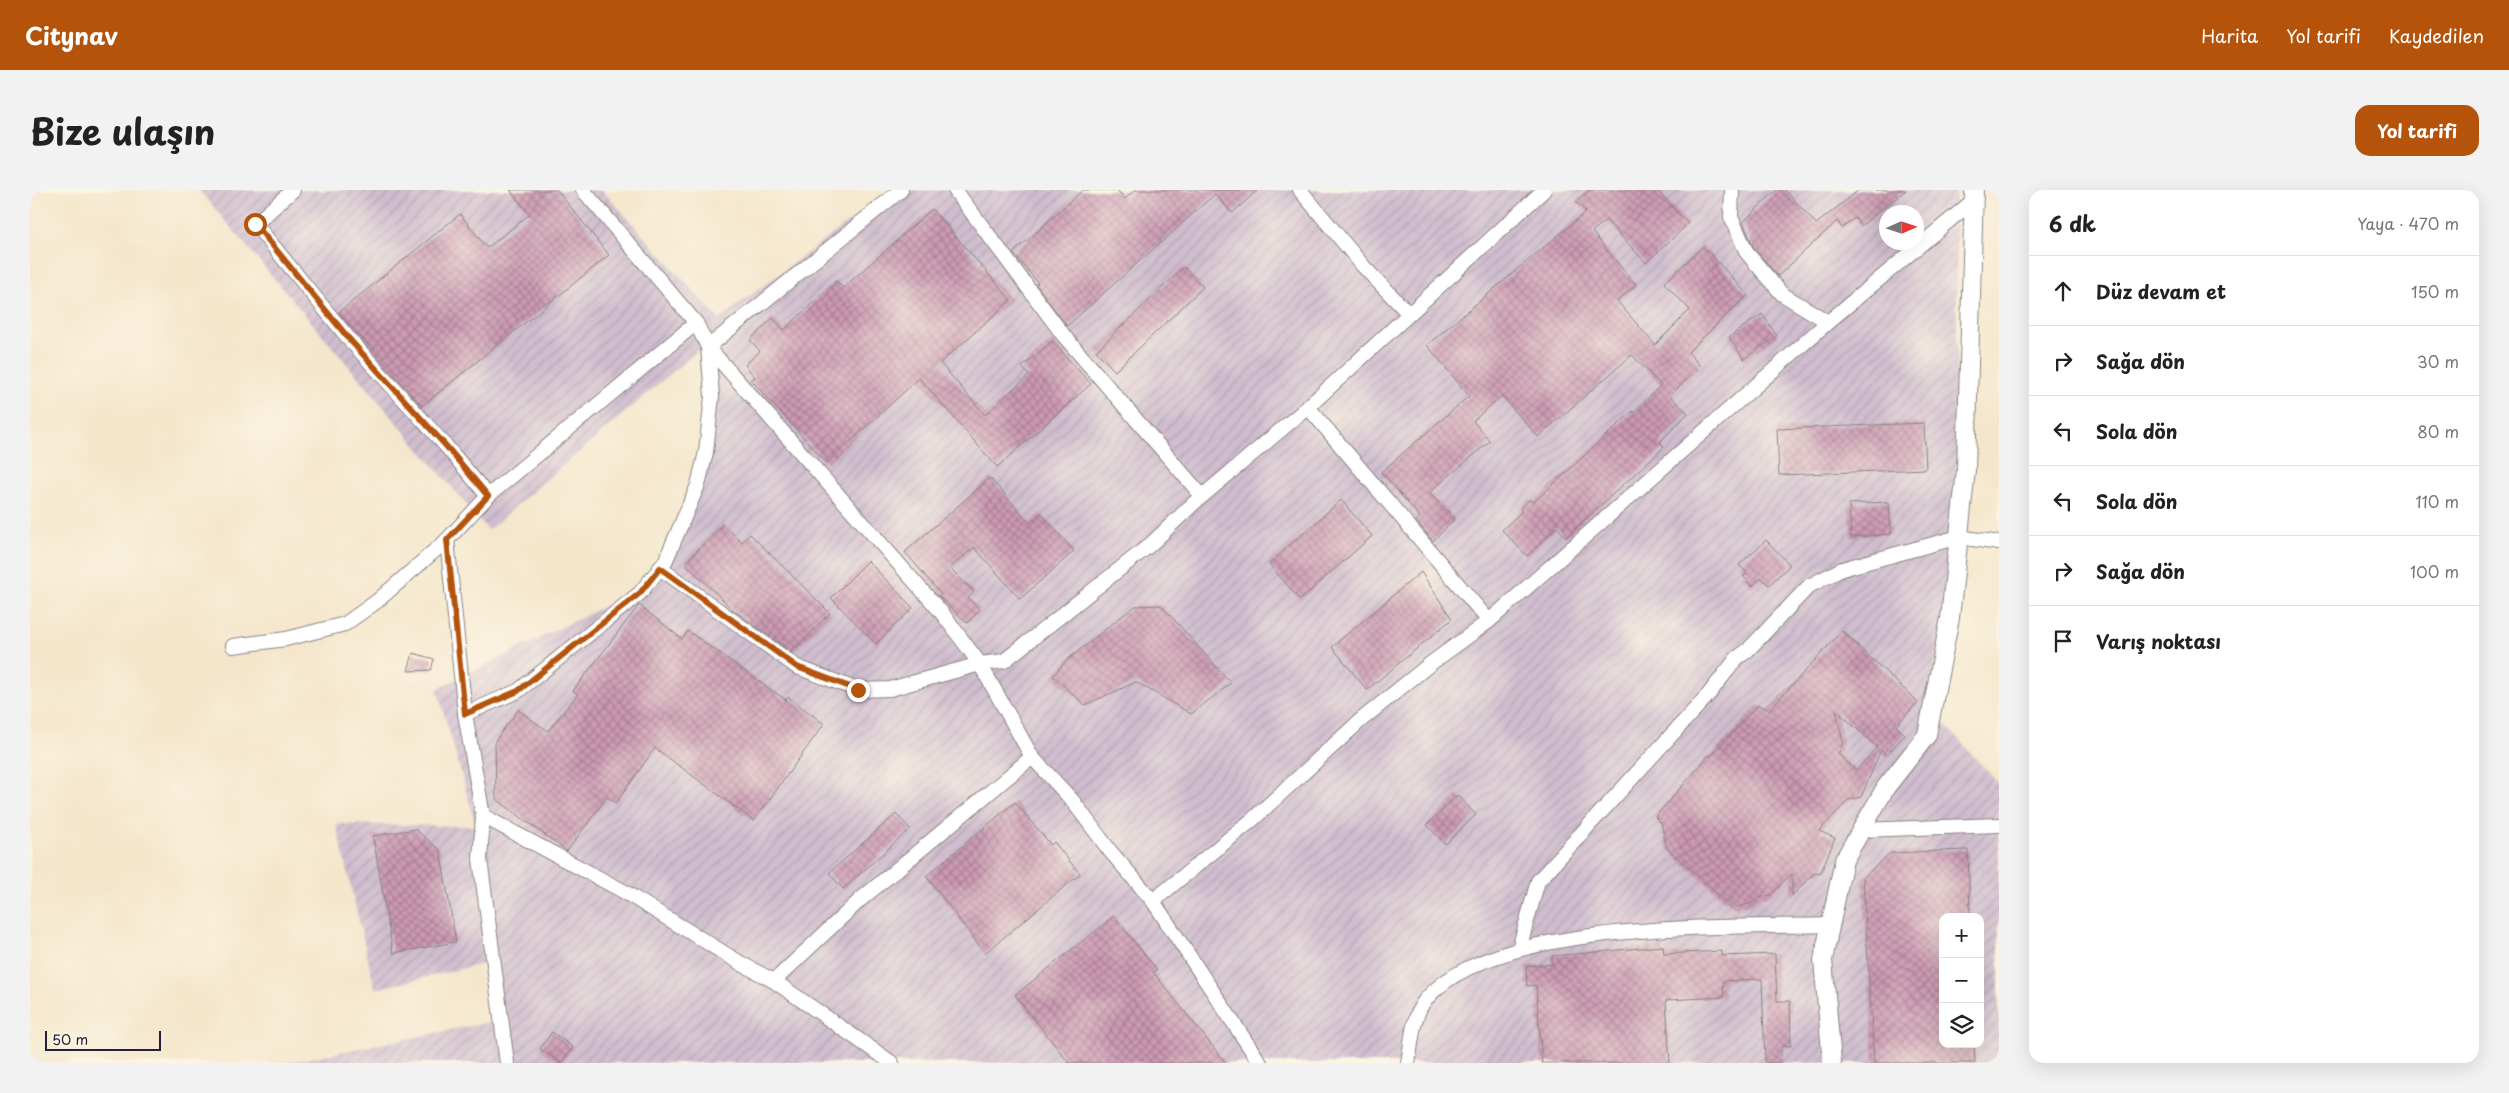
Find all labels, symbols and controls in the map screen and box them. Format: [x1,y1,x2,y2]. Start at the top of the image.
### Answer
text: Citynav [25,17,118,53]
text: Harita [2201,22,2258,49]
text: Yol tarifi [2286,22,2361,49]
text: Kaydedilen [2389,22,2484,49]
text: Bize ulaşın [30,104,215,157]
button: Yol tarifi [2355,105,2479,156]
north arrow [1879,205,1924,250]
text: 6 dk [2049,207,2096,239]
text: Yaya · 470 m [2357,211,2459,235]
route start [244,213,267,236]
icon: ahead [2049,277,2077,305]
text: Düz devam et [2096,277,2226,305]
text: 150 m [2411,279,2459,303]
icon: right [2049,347,2077,375]
text: Sağa dön [2096,347,2185,375]
text: 30 m [2417,349,2459,373]
icon: left [2049,417,2077,445]
text: Sola dön [2096,417,2177,445]
text: 80 m [2417,419,2459,443]
icon: left [2049,487,2077,515]
text: Sola dön [2096,487,2177,515]
text: 110 m [2416,489,2459,513]
icon: right [2049,557,2077,585]
text: Sağa dön [2096,557,2185,585]
text: 100 m [2410,559,2459,583]
icon: arrive [2049,627,2077,655]
text: Varış noktası [2096,627,2221,655]
route end [847,679,870,702]
map controls [1939,913,1984,1048]
button: + [1939,913,1984,958]
button: − [1939,958,1984,1003]
button: layers [1939,1003,1984,1048]
scale bar [45,1028,161,1051]
text: 50 m [52,1029,88,1050]

